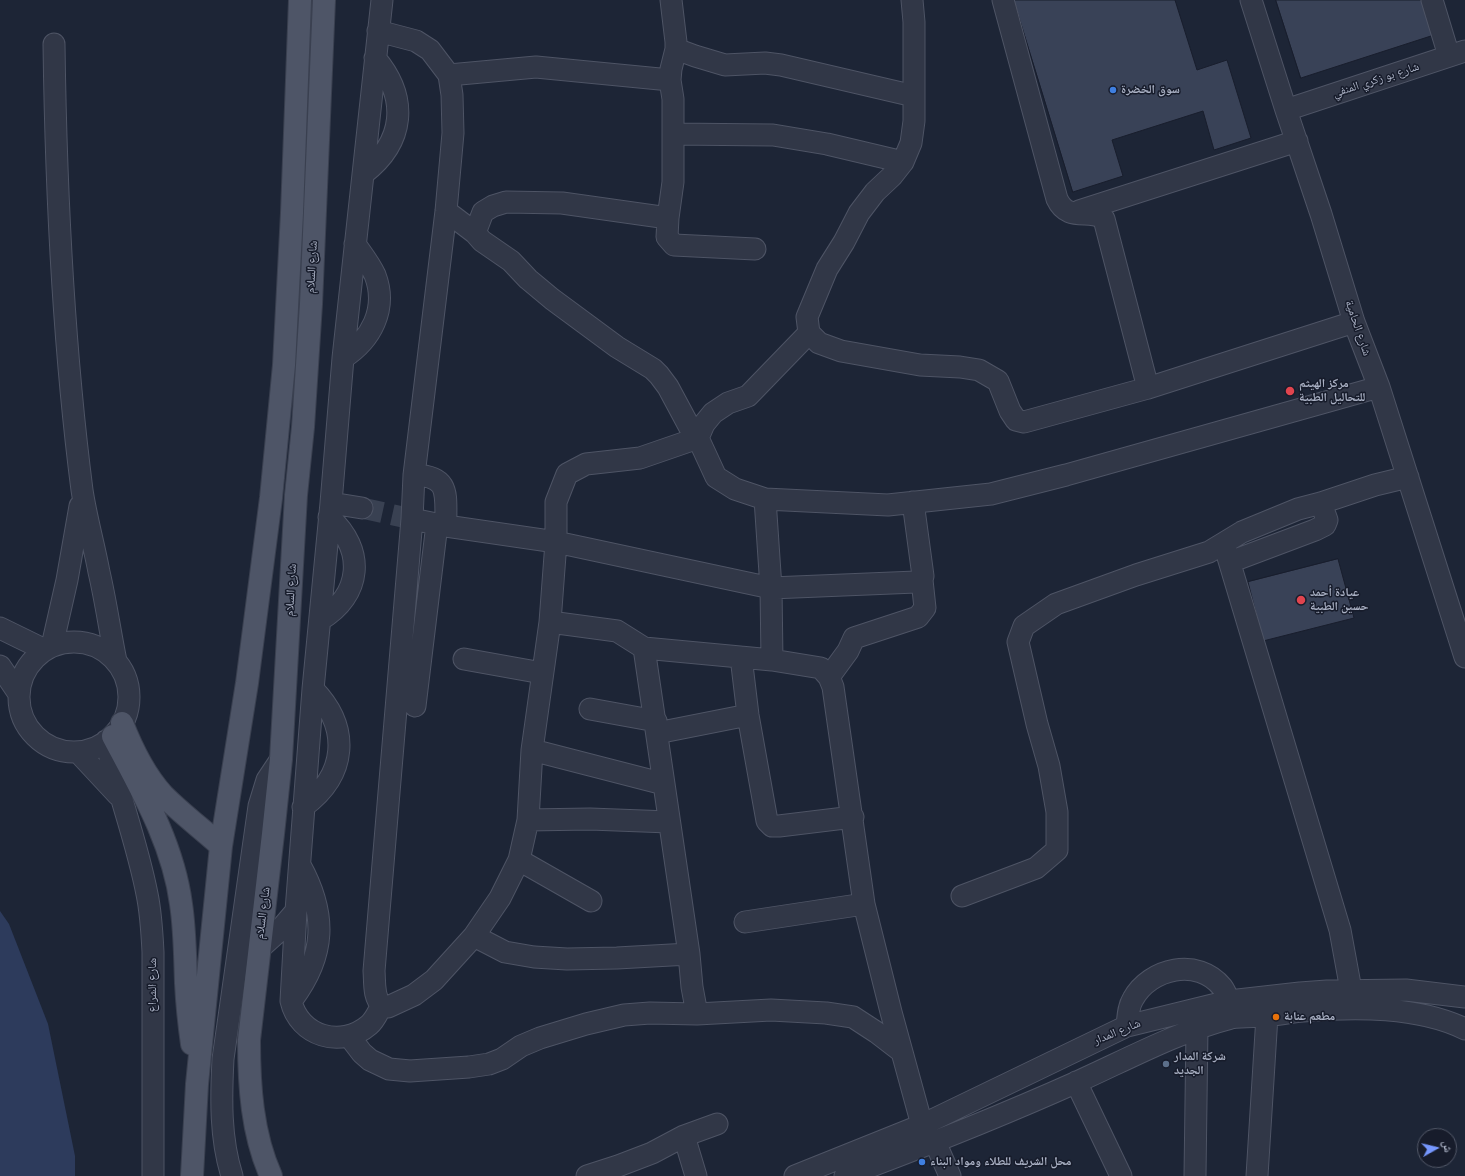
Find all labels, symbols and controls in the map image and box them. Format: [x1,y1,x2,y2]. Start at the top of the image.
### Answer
street label: شارع بو زكري المنفي [1331,59,1421,101]
place label: سوق الخضرة [1121,83,1180,97]
marker: سوق الخضرة [1108,85,1118,95]
street label: شارع السلام [303,240,321,294]
street label: شارع الحامية [1342,298,1374,358]
place label: مركز الهيثم للتحاليل الطبية [1299,377,1365,405]
marker: مركز الهيثم للتحاليل الطبية [1284,385,1296,397]
street label: شارع السلام [282,563,300,617]
place label: عيادة أحمد حسين الطبية [1310,586,1369,614]
marker: عيادة أحمد حسين الطبية [1295,594,1307,606]
street label: شارع السلام [253,886,273,940]
street label: شارع الشراع [146,958,160,1012]
place label: مطعم عنابة [1284,1010,1335,1024]
marker: مطعم عنابة [1271,1012,1281,1022]
street label: شارع المدار [1091,1016,1143,1048]
place label: شركة المدار الجديد [1174,1050,1226,1078]
marker: شركة المدار الجديد [1161,1059,1171,1069]
north arrow [1417,1128,1457,1168]
text: ش [1440,1140,1456,1153]
place label: محل الشريف للطلاء ومواد البناء [930,1155,1071,1169]
marker: محل الشريف للطلاء ومواد البناء [917,1157,927,1167]

